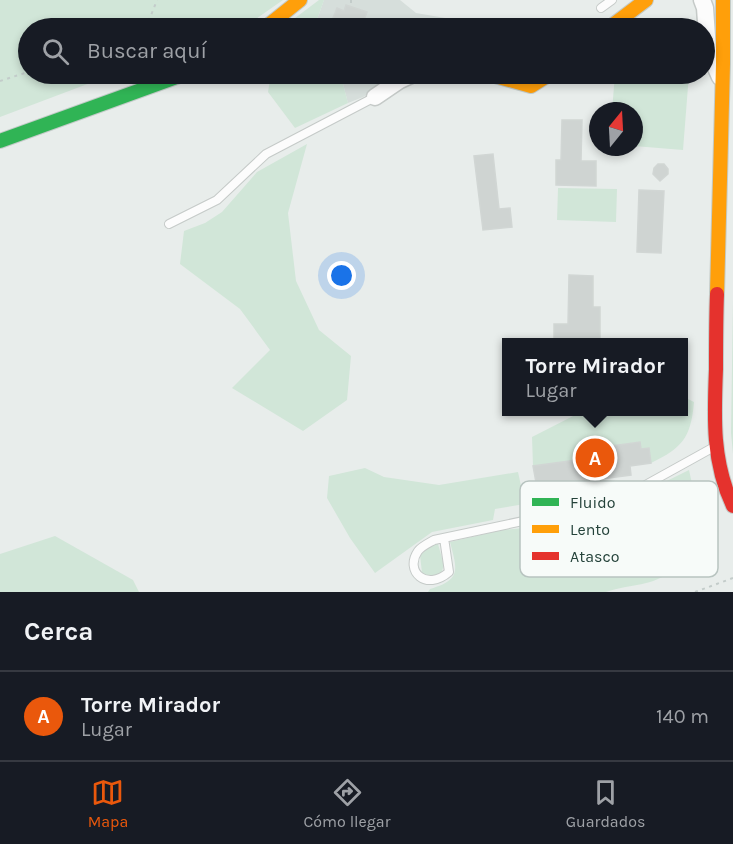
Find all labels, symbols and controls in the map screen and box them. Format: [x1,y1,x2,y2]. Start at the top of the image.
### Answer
search box [18,18,715,84]
icon: search [39,35,72,68]
text: Buscar aquí [87,38,207,64]
north arrow [589,102,643,156]
your location [327,261,356,290]
popup [502,338,688,416]
text: Torre Mirador [525,353,665,379]
text: Lugar [525,379,576,402]
pin: A [576,436,614,480]
legend [520,481,718,577]
text: Fluido [570,493,616,512]
text: Lento [570,520,610,539]
text: Atasco [570,547,619,566]
text: Cerca [24,616,93,647]
text: Torre Mirador [81,692,220,718]
text: A [37,705,50,728]
text: 140 m [656,705,709,728]
text: Lugar [81,718,132,741]
tab: Mapa [88,776,128,831]
tab: Cómo llegar [304,776,390,831]
tab: Guardados [566,776,645,831]

